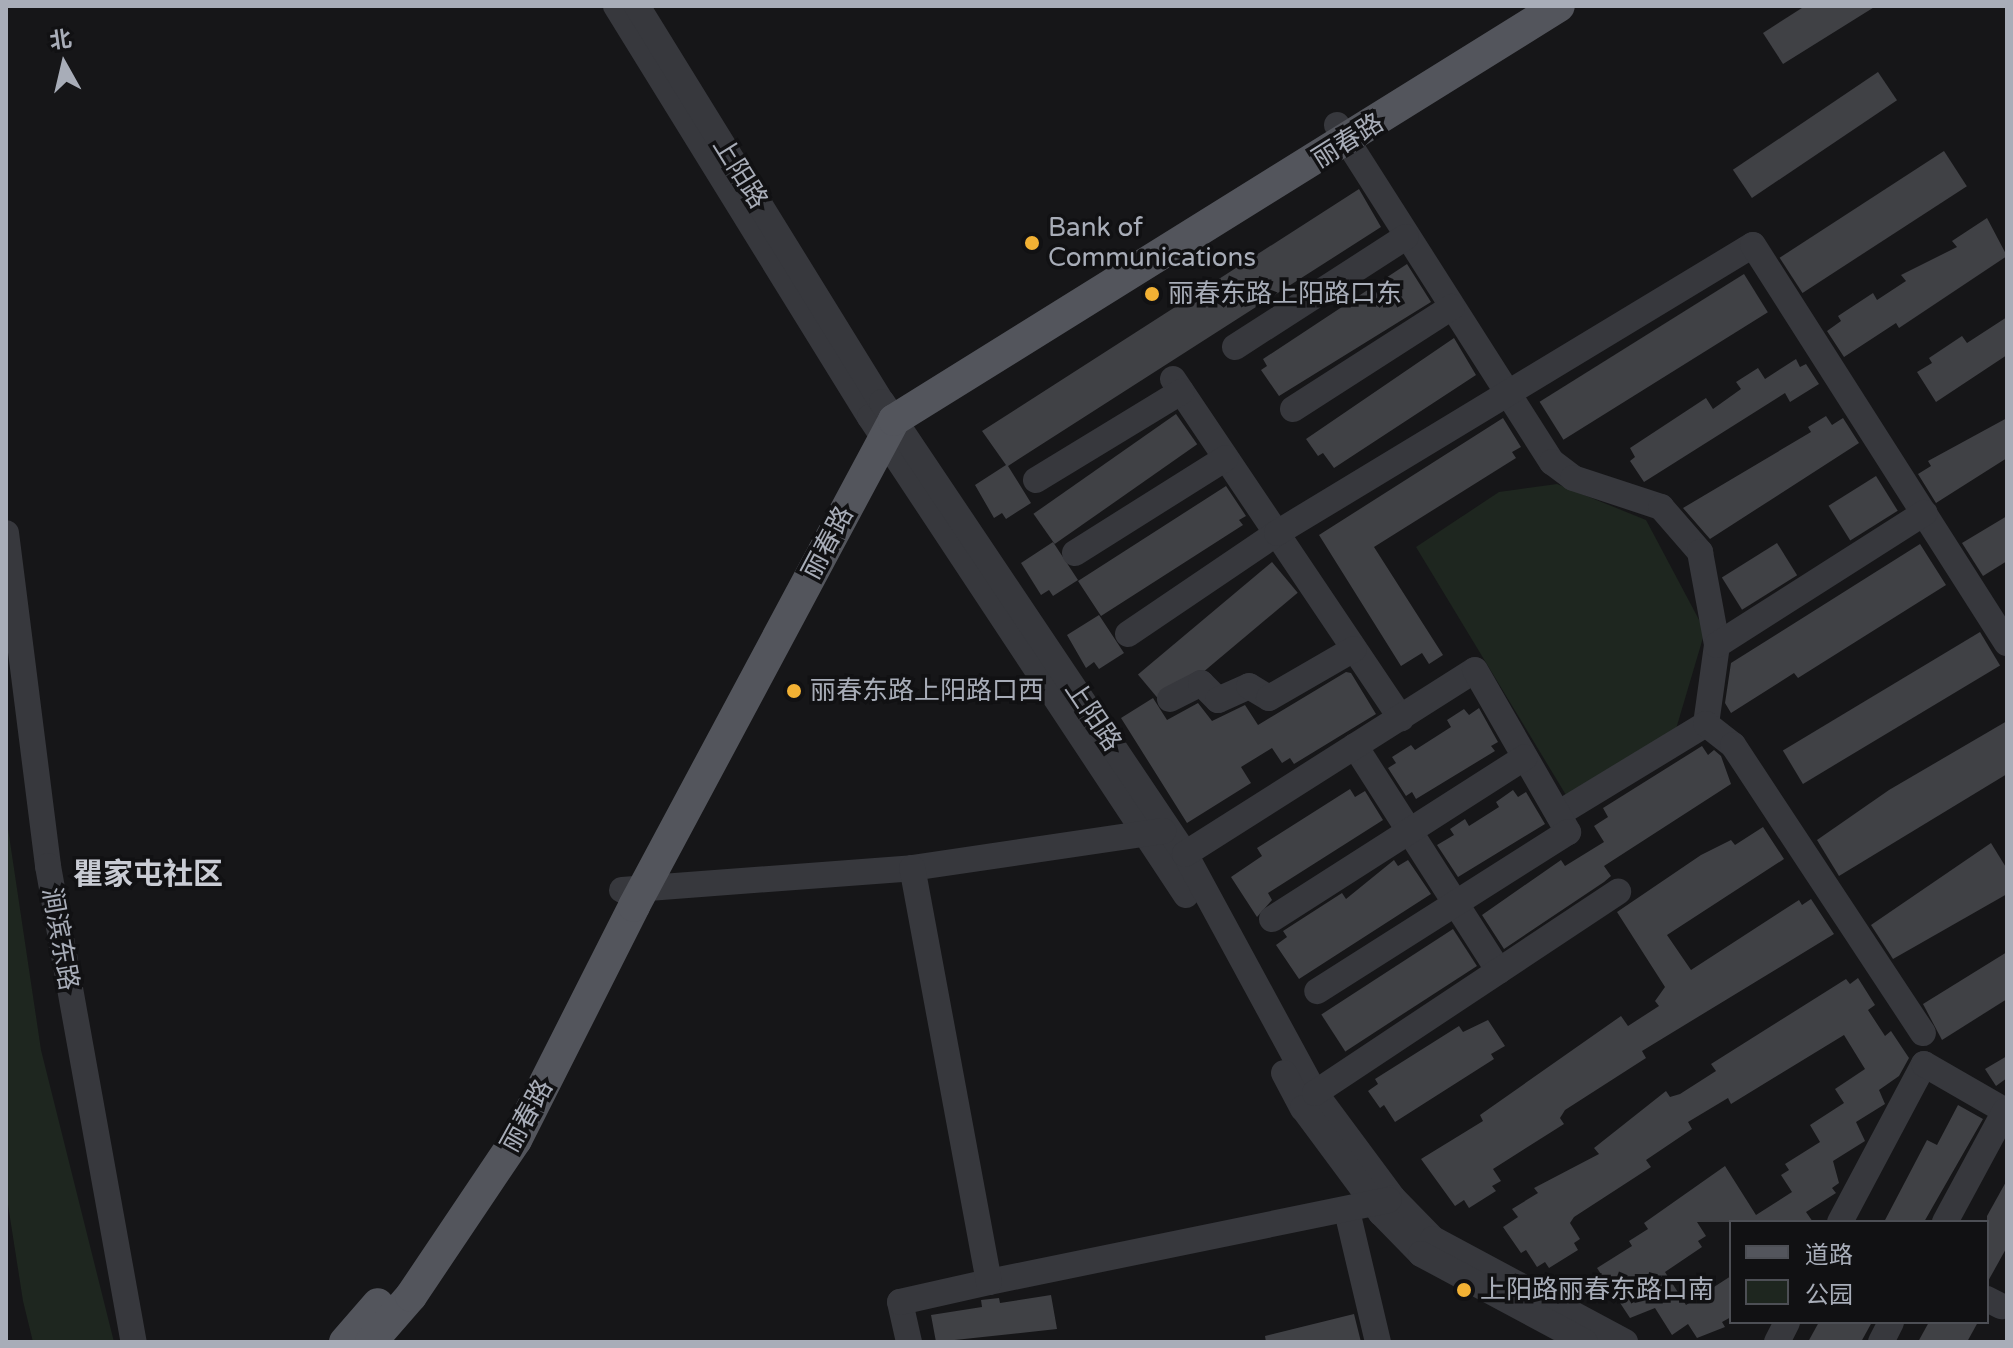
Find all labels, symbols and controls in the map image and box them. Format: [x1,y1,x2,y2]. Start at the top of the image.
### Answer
north arrow [24,24,104,104]
text: 北 [48,26,73,55]
street label: 丽春路 [1307,107,1389,175]
street label: 上阳路 [706,132,774,214]
place label: Bank of Communications [1048,212,1256,274]
marker: Bank of Communications [1023,234,1041,252]
place label: 丽春东路上阳路口东 [1168,278,1402,310]
marker: 丽春东路上阳路口东 [1143,285,1161,303]
street label: 丽春路 [796,501,860,585]
place label: 丽春东路上阳路口西 [810,675,1044,707]
street label: 上阳路 [1058,675,1128,757]
marker: 丽春东路上阳路口西 [785,682,803,700]
district label: 瞿家屯社区 [73,857,223,893]
street label: 涧滨东路 [36,885,84,993]
street label: 丽春路 [494,1074,560,1158]
legend [1729,1220,1989,1324]
text: 道路 [1805,1241,1853,1270]
place label: 上阳路丽春东路口南 [1480,1274,1714,1306]
marker: 上阳路丽春东路口南 [1455,1281,1473,1299]
text: 公园 [1805,1281,1853,1310]

